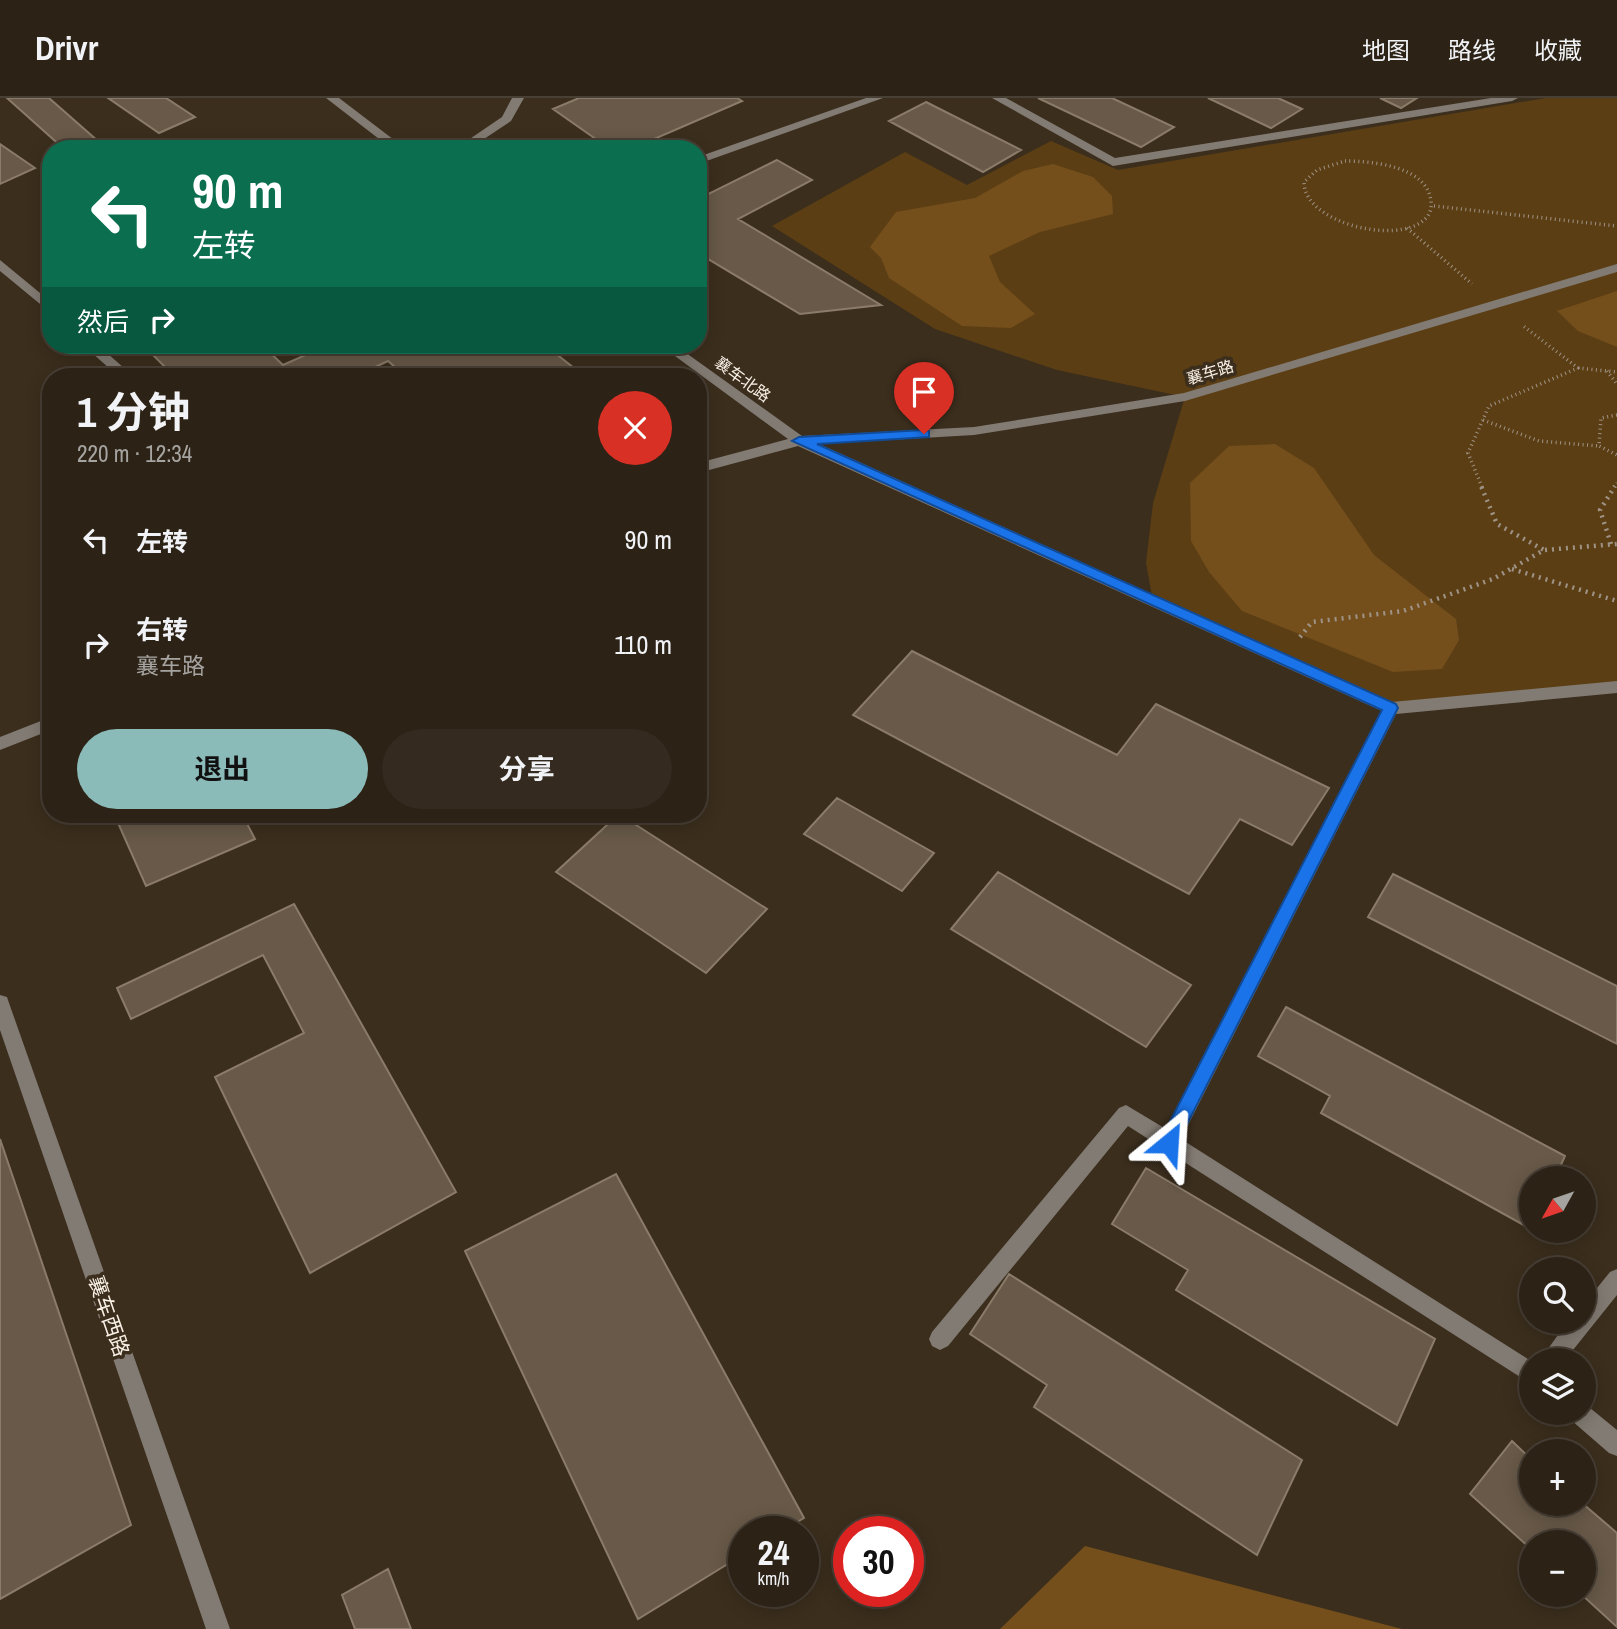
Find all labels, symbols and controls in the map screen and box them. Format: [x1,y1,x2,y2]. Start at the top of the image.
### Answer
text: Drivr [35,26,98,70]
text: 地图 [1362,34,1410,66]
text: 路线 [1448,34,1496,66]
text: 收藏 [1534,34,1582,66]
text: 90 m [192,157,284,223]
icon: left [77,168,168,259]
text: 左转 [192,224,256,267]
icon: right [143,301,181,339]
text: 然后 [77,304,129,339]
street label: 襄车北路 [711,351,775,407]
street label: 襄车路 [1184,354,1236,390]
pin [894,362,954,434]
icon: arrive [905,373,943,411]
text: 1 分钟 [77,384,190,440]
button: close [598,391,672,465]
text: 220 m · 12:34 [77,438,192,469]
icon: left [77,521,115,559]
text: 90 m [625,522,672,557]
text: 左转 [136,524,188,559]
text: 右转 [136,612,188,647]
icon: right [77,626,115,664]
text: 110 m [614,627,672,662]
text: 襄车路 [136,650,205,681]
button: 退出 [77,729,368,809]
button: 分享 [382,729,672,809]
position arrow [1132,1106,1206,1180]
north arrow [1519,1166,1596,1242]
map controls [1519,1166,1596,1607]
button: search [1519,1257,1596,1334]
street label: 襄车西路 [82,1272,136,1360]
button: layers [1519,1348,1596,1425]
button: + [1519,1439,1596,1516]
speed limit sign: 30 [833,1516,924,1607]
text: 24 [758,1529,789,1576]
button: − [1519,1530,1596,1607]
text: km/h [758,1566,790,1591]

